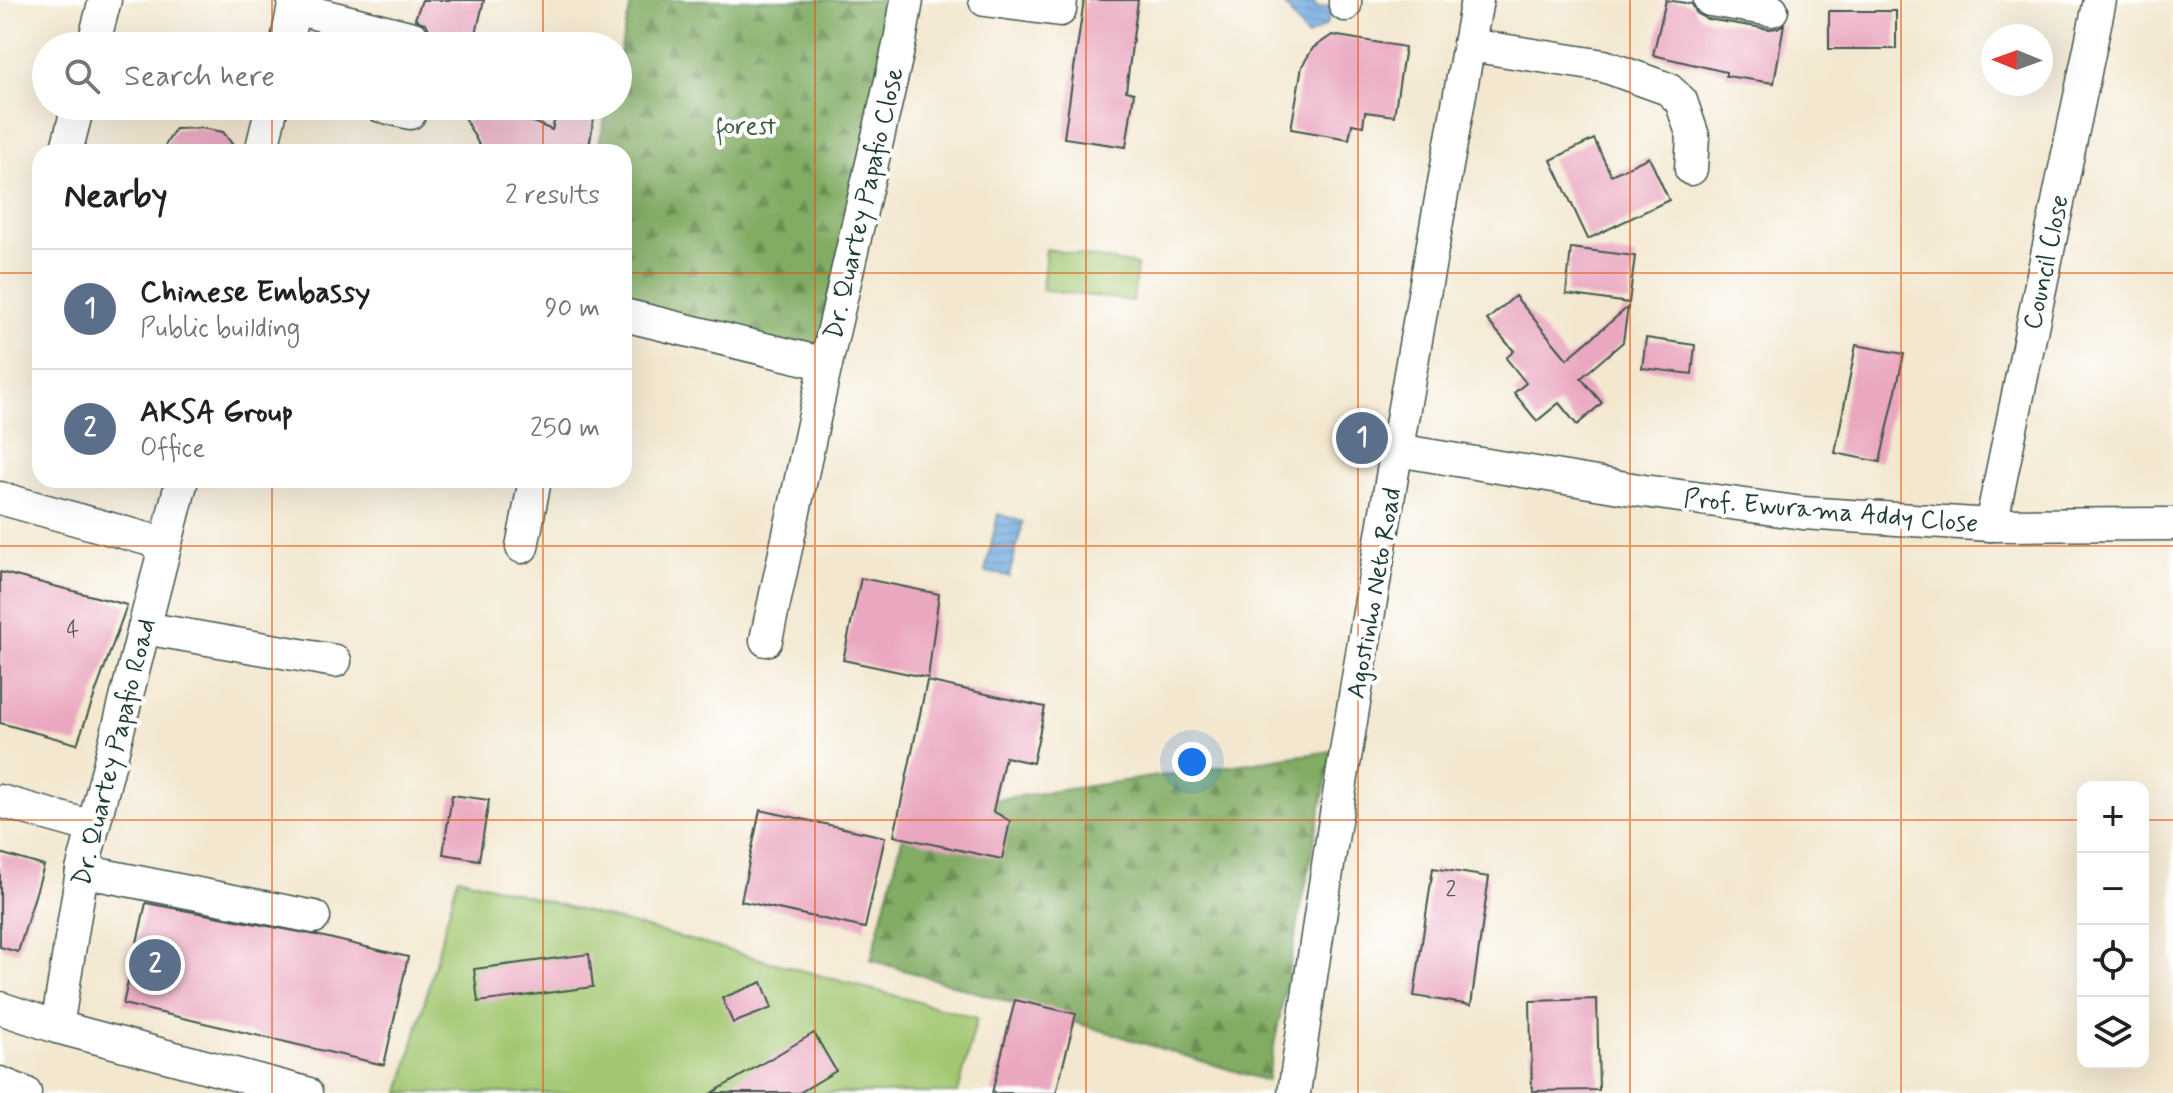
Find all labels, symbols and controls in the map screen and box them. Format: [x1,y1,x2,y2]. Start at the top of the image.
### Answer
north arrow [1981,24,2053,96]
search box [32,32,632,120]
icon: search [60,54,104,98]
text: Search here [124,57,275,96]
street label: Dr. Quartey Papafio Close [817,64,913,343]
park label: forest [716,110,776,146]
text: Nearby [64,174,168,219]
text: 2 results [505,179,600,213]
street label: Council Close [2016,192,2078,333]
text: Chinese Embassy [140,273,370,312]
text: 1 [84,292,96,326]
text: 90 m [545,292,600,326]
text: Public building [140,312,300,346]
text: AKSA Group [140,393,293,432]
pin: 1 [1336,408,1388,468]
text: 2 [84,412,96,446]
text: 250 m [530,412,600,446]
text: Office [140,432,205,466]
street label: Prof. Ewurama Addy Close [1682,482,1979,542]
street label: Agostinho Neto Road [1340,485,1410,702]
street label: Dr. Quartey Papafio Road [65,615,165,890]
house number: 4 [67,616,80,644]
your location [1172,742,1212,782]
map controls [2077,781,2149,1069]
button: + [2077,781,2149,853]
button: − [2077,853,2149,925]
house number: 2 [1446,876,1457,904]
button: locate [2077,925,2149,997]
pin: 2 [129,935,181,995]
button: layers [2077,997,2149,1069]

